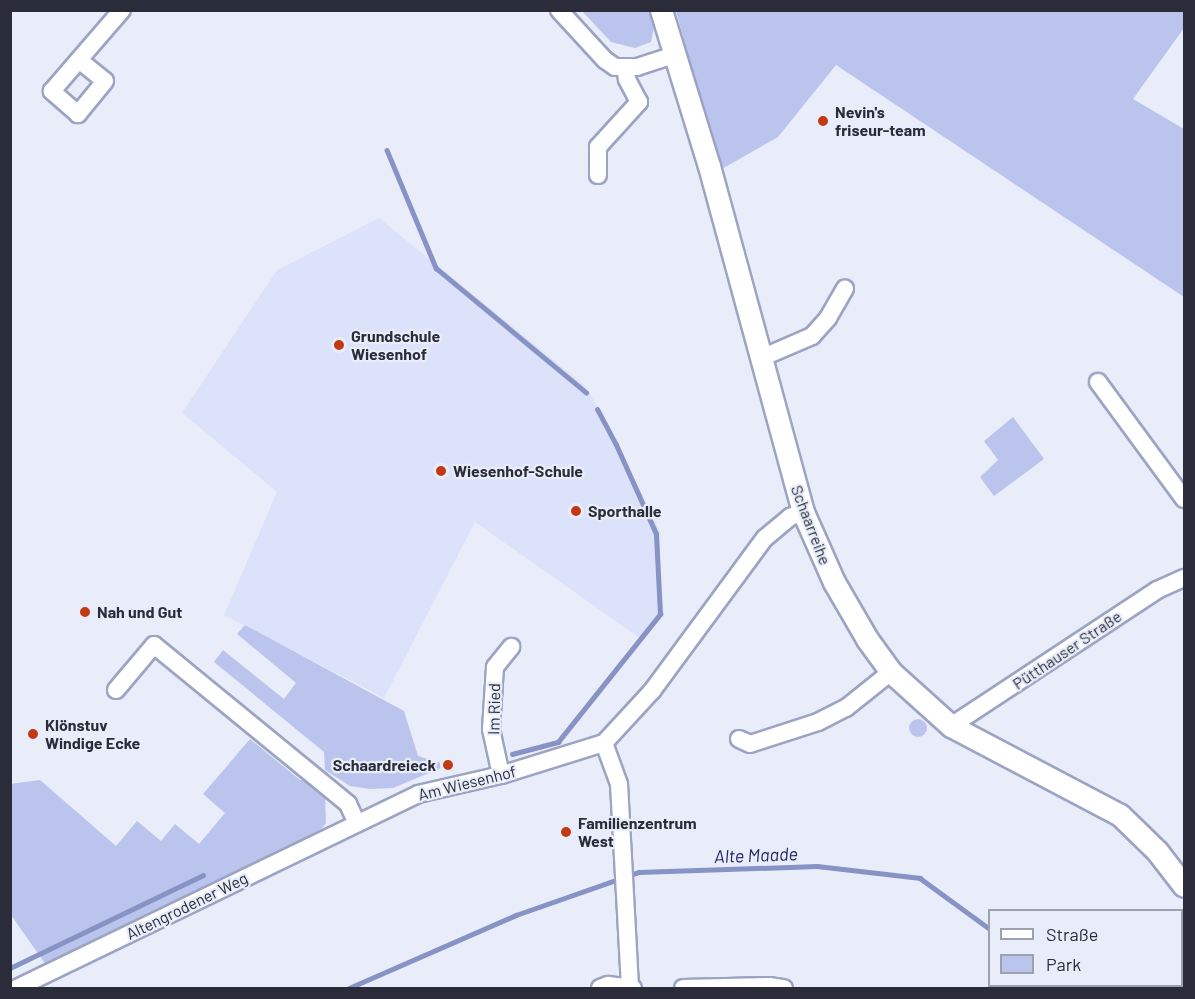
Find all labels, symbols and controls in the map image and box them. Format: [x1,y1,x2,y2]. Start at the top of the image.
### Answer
place label: Nevin's friseur-team [835,102,926,140]
marker: Nevin's friseur-team [816,114,830,128]
place label: Grundschule Wiesenhof [351,326,440,364]
marker: Grundschule Wiesenhof [332,338,346,352]
place label: Wiesenhof-Schule [453,461,583,481]
marker: Wiesenhof-Schule [434,464,448,478]
street label: Schaarreihe [787,482,835,568]
place label: Sporthalle [588,501,662,521]
marker: Sporthalle [569,504,583,518]
place label: Nah und Gut [97,602,182,622]
marker: Nah und Gut [78,605,92,619]
street label: Pütthauser Straße [1009,607,1125,693]
street label: Im Ried [484,683,504,735]
place label: Klönstuv Windige Ecke [45,715,140,753]
marker: Klönstuv Windige Ecke [26,727,40,741]
place label: Schaardreieck [333,755,436,775]
marker: Schaardreieck [441,758,455,772]
street label: Am Wiesenhof [416,762,518,804]
place label: Familienzentrum West [578,813,697,851]
marker: Familienzentrum West [559,825,573,839]
water label: Alte Maade [714,843,798,867]
street label: Altengrodener Weg [123,868,251,944]
legend [988,909,1183,987]
text: Straße [1046,923,1098,945]
text: Park [1046,953,1081,975]

